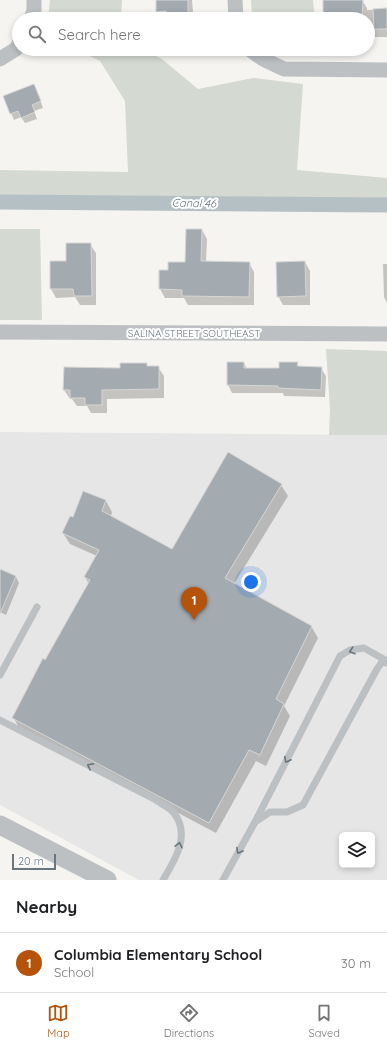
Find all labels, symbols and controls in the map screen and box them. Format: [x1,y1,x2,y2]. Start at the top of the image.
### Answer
search box [12,12,375,56]
icon: search [26,23,48,45]
text: Search here [58,25,141,44]
water label: Canal 46 [172,196,217,210]
street label: SALINA STREET SOUTHEAST [128,327,260,340]
your location [241,572,261,592]
pin: 1 [181,587,207,620]
one-way arrow [348,646,355,655]
one-way arrow [284,756,292,763]
one-way arrow [87,763,94,771]
map controls [339,832,375,868]
button: layers [339,832,375,868]
one-way arrow [175,842,183,848]
one-way arrow [237,847,244,854]
scale bar [12,852,56,871]
text: 20 m [18,854,44,868]
text: Nearby [16,896,77,917]
text: Columbia Elementary School [54,945,262,964]
text: 1 [26,955,32,971]
text: 30 m [341,955,371,971]
text: School [54,964,94,980]
tab: Map [47,1002,70,1040]
tab: Directions [164,1002,214,1040]
tab: Saved [308,1002,340,1040]

